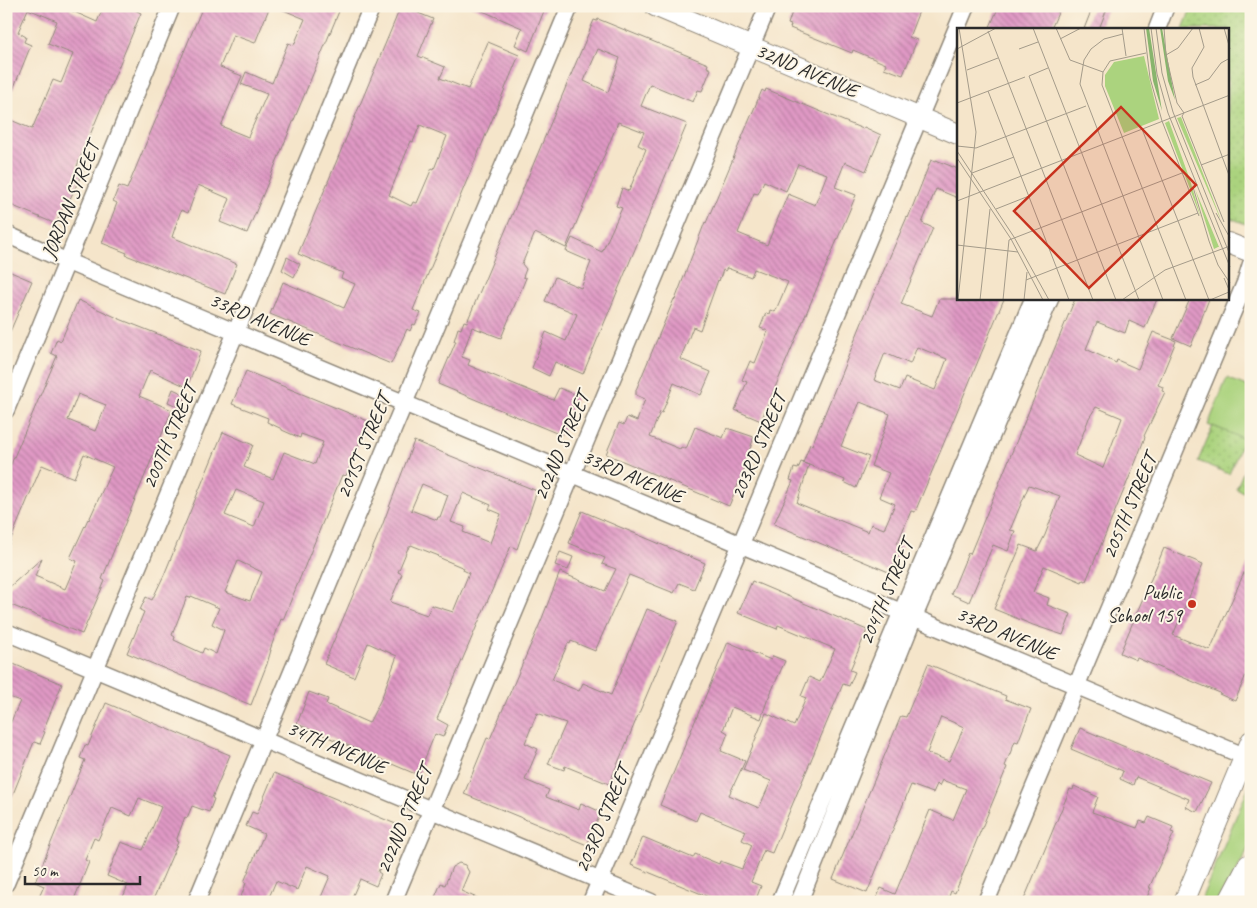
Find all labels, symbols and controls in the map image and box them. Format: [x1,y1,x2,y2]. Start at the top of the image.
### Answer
inset map [957,28,1230,300]
street label: 32ND AVENUE [752,38,864,104]
street label: JORDAN STREET [35,134,107,263]
street label: 33RD AVENUE [206,287,316,353]
street label: 200TH STREET [136,376,205,492]
street label: 202ND STREET [528,384,597,504]
street label: 203RD STREET [725,385,794,503]
street label: 201ST STREET [330,386,398,502]
street label: 33RD AVENUE [579,444,689,510]
street label: 205TH STREET [1096,446,1165,562]
street label: 204TH STREET [853,532,922,648]
place label: Public School 159 [1107,580,1184,628]
marker: Public School 159 [1186,598,1198,610]
street label: 33RD AVENUE [953,601,1063,667]
street label: 34TH AVENUE [283,715,392,780]
street label: 202ND STREET [371,757,440,877]
street label: 203RD STREET [569,758,638,876]
scale bar [25,853,140,885]
text: 50 m [32,862,59,881]

